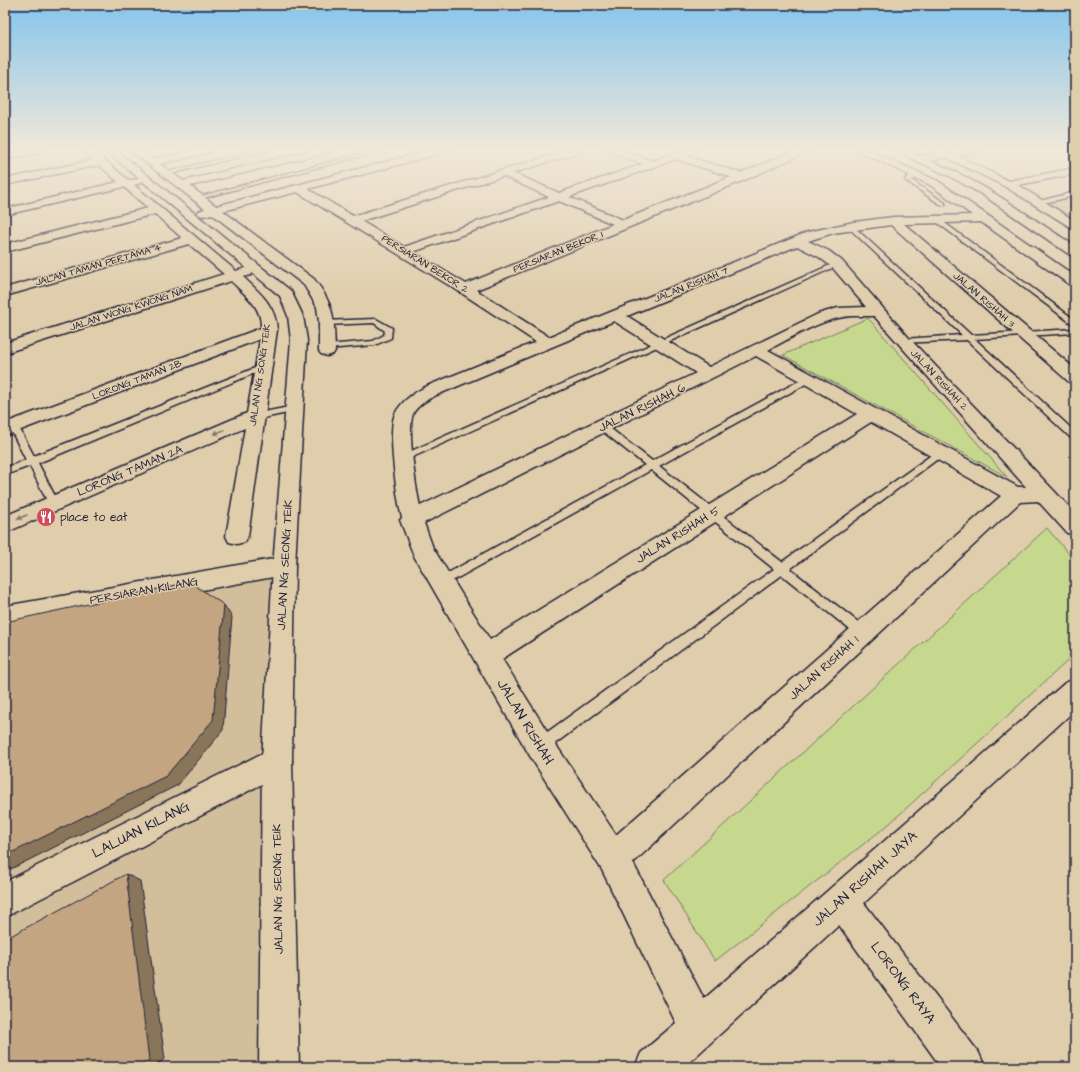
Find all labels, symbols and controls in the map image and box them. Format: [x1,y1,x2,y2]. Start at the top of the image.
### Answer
street label: PERSIARAN BEKOR 1 [511,227,606,276]
street label: PERSIARAN BEKOR 2 [379,232,471,297]
street label: JALAN TAMAN PERTAMA 4 [33,240,163,290]
street label: JALAN RISHAH 7 [652,264,730,306]
street label: JALAN RISHAH 3 [950,269,1018,331]
street label: JALAN WONG KWONG NAM [68,281,194,335]
street label: JALAN NG SONG TEIK [246,323,274,427]
street label: JALAN RISHAH 2 [907,346,971,414]
street label: LORONG TAMAN 2B [90,356,184,404]
street label: JALAN RISHAH 6 [596,379,689,436]
one-way arrow [212,430,224,436]
street label: LORONG TAMAN 2A [75,441,186,501]
street label: JALAN NG SEONG TEIK [273,499,297,630]
street label: JALAN RISHAH 5 [633,502,724,568]
restaurant icon: place to eat [35,506,57,528]
place label: place to eat [60,509,128,526]
one-way arrow [16,515,28,521]
street label: PERSIARAN KILANG [88,573,200,609]
street label: JALAN RISHAH 1 [785,632,863,704]
street label: JALAN RISHAH [492,676,559,769]
street label: LALUAN KILANG [89,797,194,863]
street label: JALAN NG SEONG TEIK [268,823,288,954]
street label: JALAN RISHAH JAYA [808,826,922,932]
street label: LORONG RAYA [866,938,940,1028]

